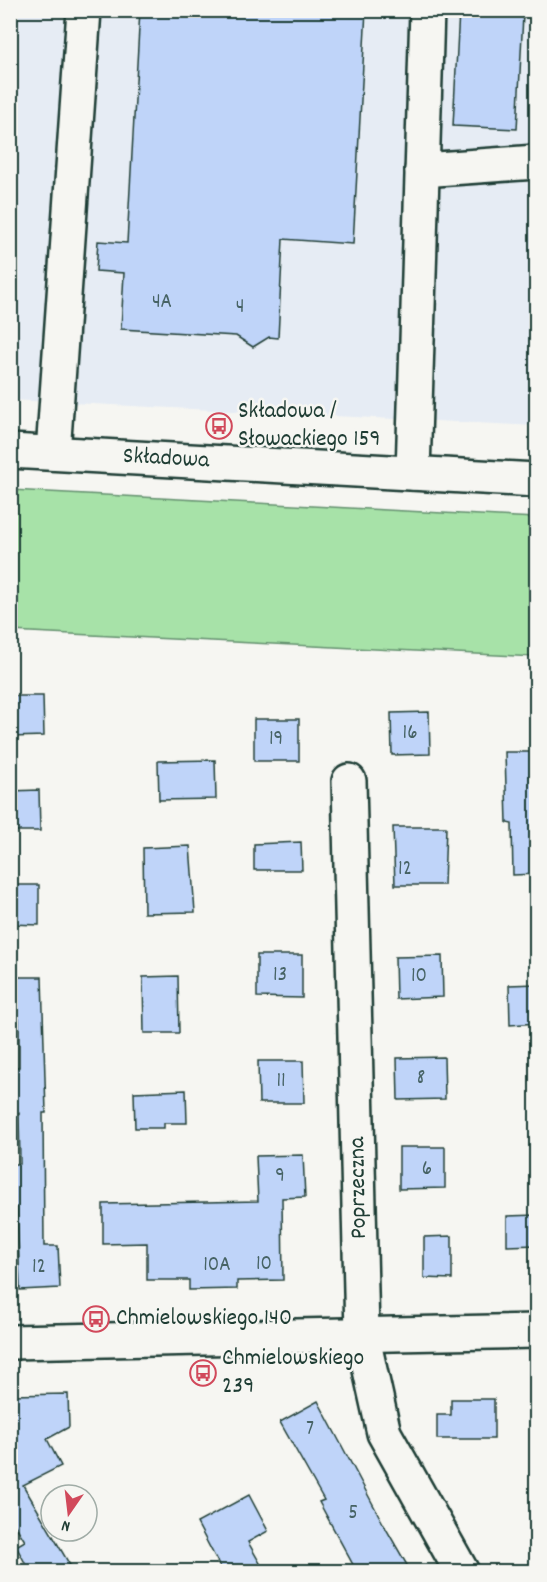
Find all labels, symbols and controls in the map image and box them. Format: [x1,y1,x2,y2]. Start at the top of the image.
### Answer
house number: 4A [152,288,172,318]
house number: 4 [236,293,244,323]
place label: Składowa / Słowackiego 159 [238,395,381,457]
bus stop icon: Składowa / Słowackiego 159 [204,411,234,441]
street label: Składowa [122,440,211,478]
house number: 16 [403,719,417,749]
house number: 19 [269,725,283,755]
house number: 12 [398,855,412,885]
house number: 13 [273,961,287,991]
house number: 10 [411,962,427,992]
house number: 8 [417,1064,425,1094]
house number: 11 [276,1067,286,1097]
street label: Poprzeczna [341,1136,377,1239]
house number: 6 [422,1155,432,1185]
house number: 9 [275,1162,285,1192]
house number: 10 [256,1250,272,1280]
house number: 10A [203,1251,231,1281]
house number: 12 [32,1253,46,1283]
place label: Chmielowskiego 140 [116,1302,292,1336]
bus stop icon: Chmielowskiego 140 [81,1304,111,1334]
place label: Chmielowskiego 239 [222,1342,364,1404]
bus stop icon: Chmielowskiego 239 [188,1358,218,1388]
house number: 7 [306,1415,314,1445]
north arrow [39,1483,99,1543]
house number: 5 [348,1499,358,1529]
text: N [59,1513,73,1537]

